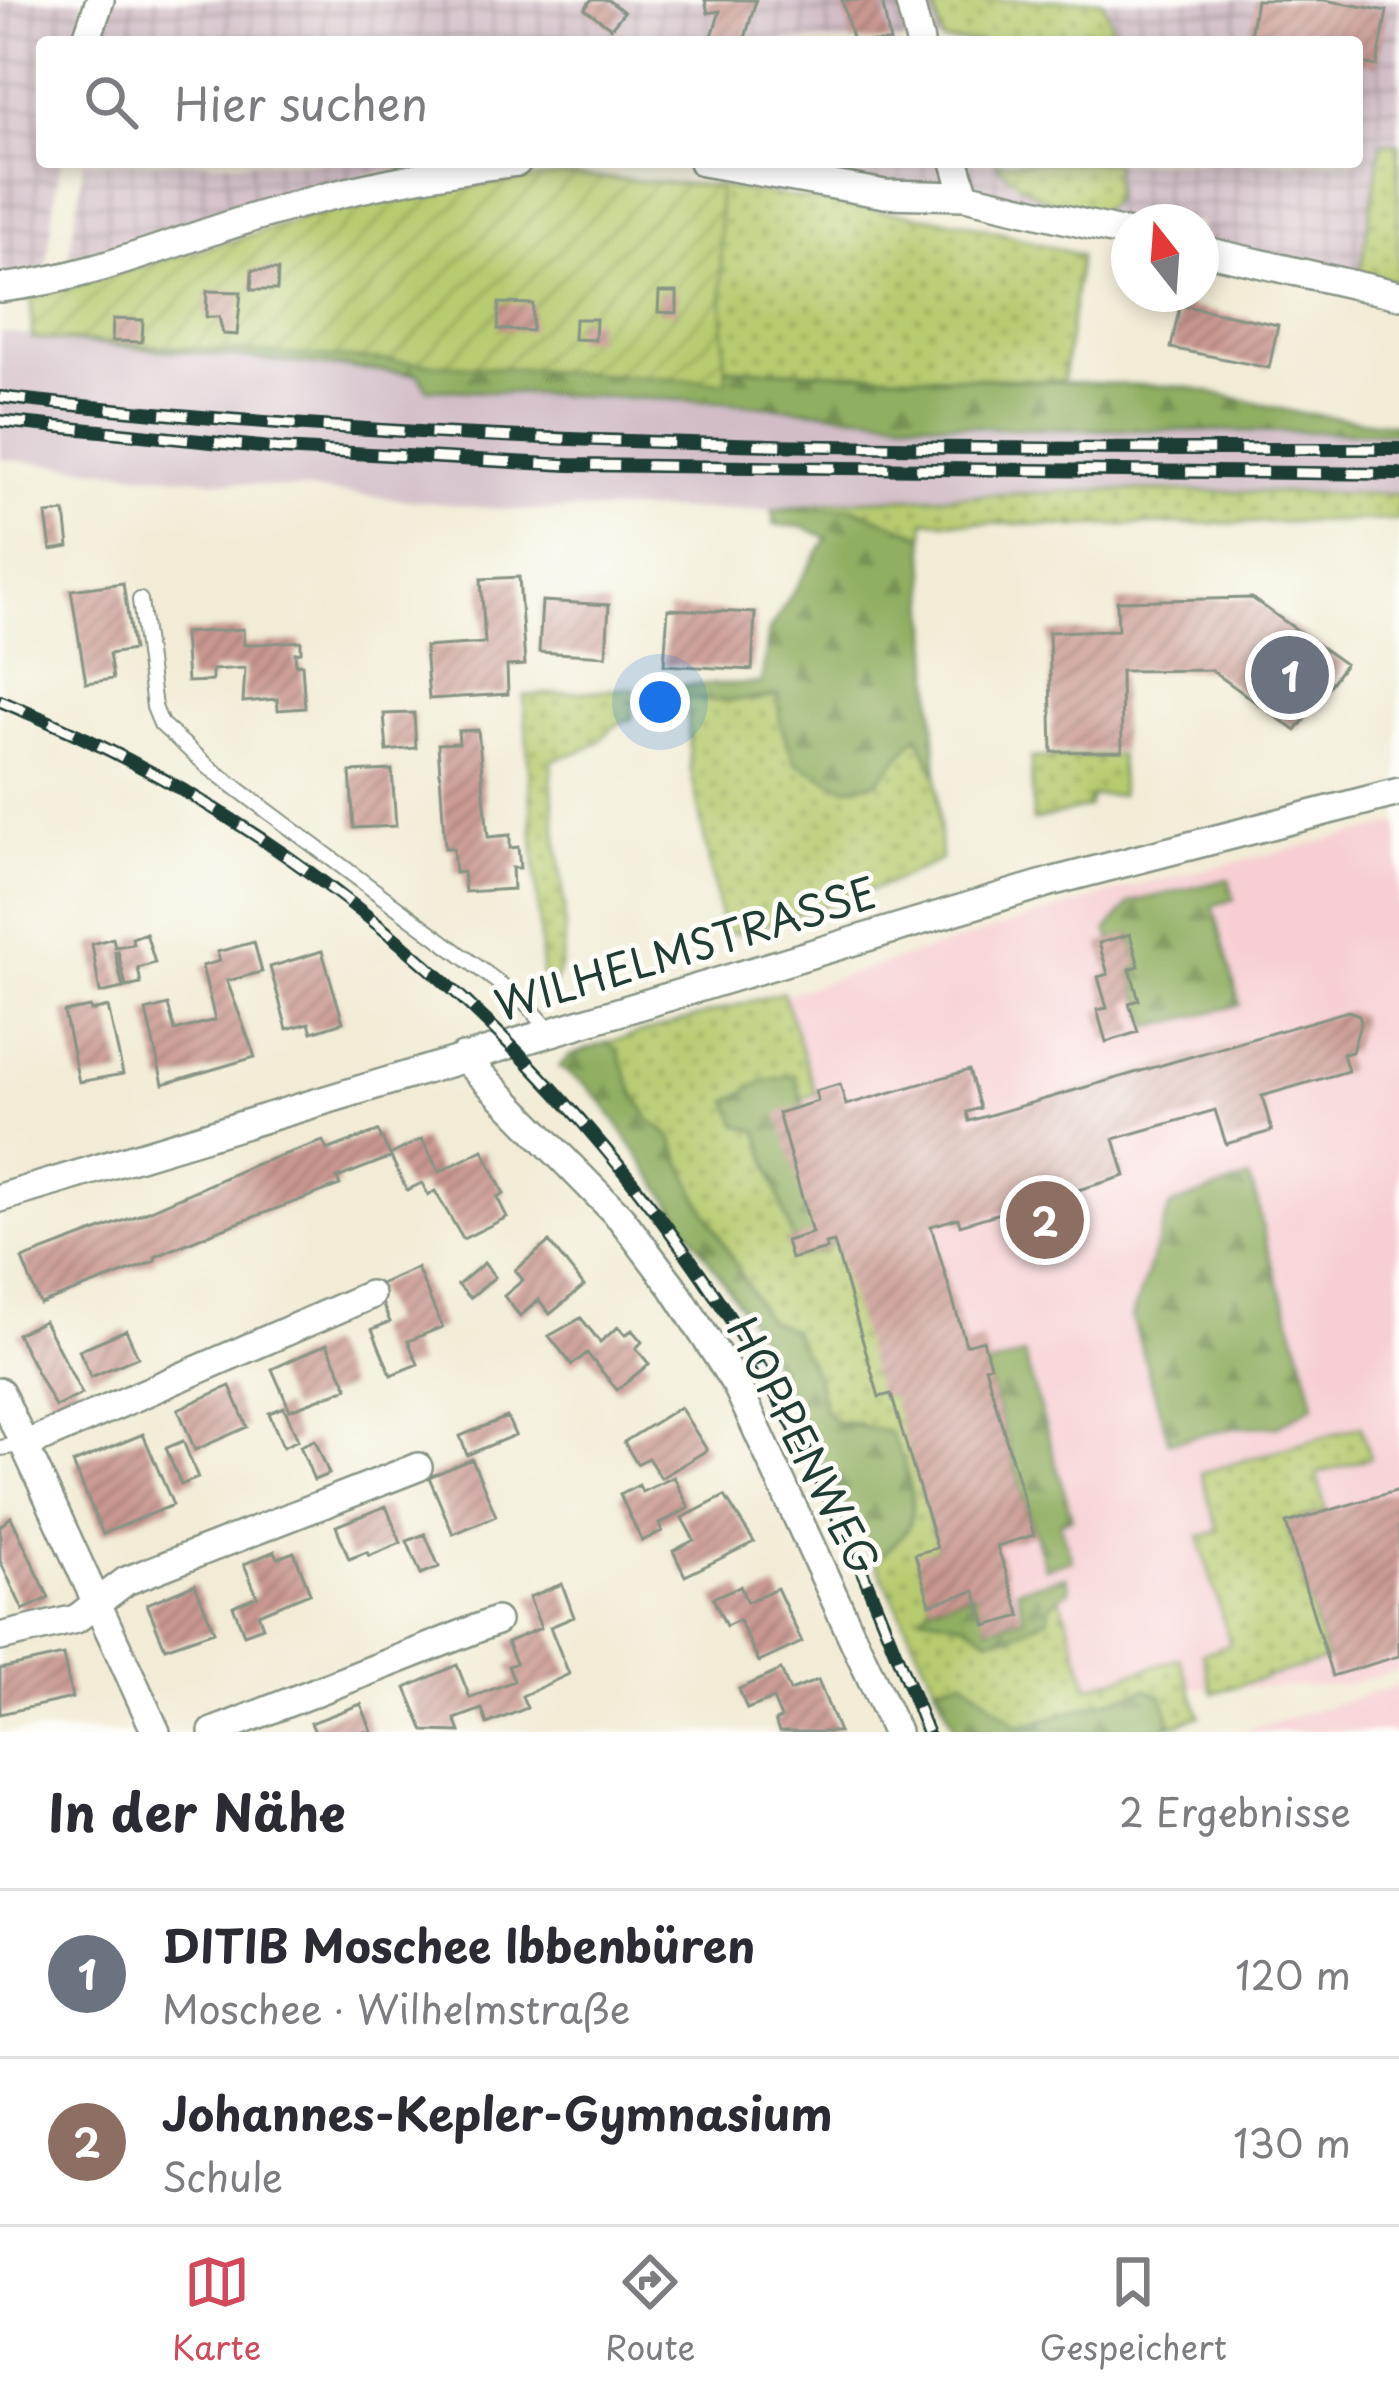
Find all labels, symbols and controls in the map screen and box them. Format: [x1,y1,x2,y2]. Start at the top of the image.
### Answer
search box [36,36,1363,168]
text: Hier suchen [174,68,428,136]
icon: search [78,69,144,135]
north arrow [1111,204,1219,312]
pin: 1 [1251,630,1329,720]
your location [630,672,690,732]
street label: WILHELMSTRASSE [486,859,884,1035]
pin: 2 [1006,1175,1084,1265]
street label: HOPPENWEG [713,1305,897,1585]
text: In der Nähe [48,1772,345,1849]
text: 2 Ergebnisse [1119,1781,1351,1840]
text: DITIB Moschee Ibbenbüren [162,1910,755,1978]
text: 1 [78,1944,96,2003]
text: 120 m [1235,1944,1351,2003]
text: Moschee · Wilhelmstraße [162,1978,630,2037]
text: Johannes-Kepler-Gymnasium [162,2078,832,2146]
text: 2 [73,2112,101,2171]
text: 130 m [1233,2112,1351,2171]
text: Schule [162,2146,283,2205]
tab: Karte [172,2249,261,2371]
tab: Route [605,2249,696,2371]
tab: Gespeichert [1039,2249,1227,2371]

